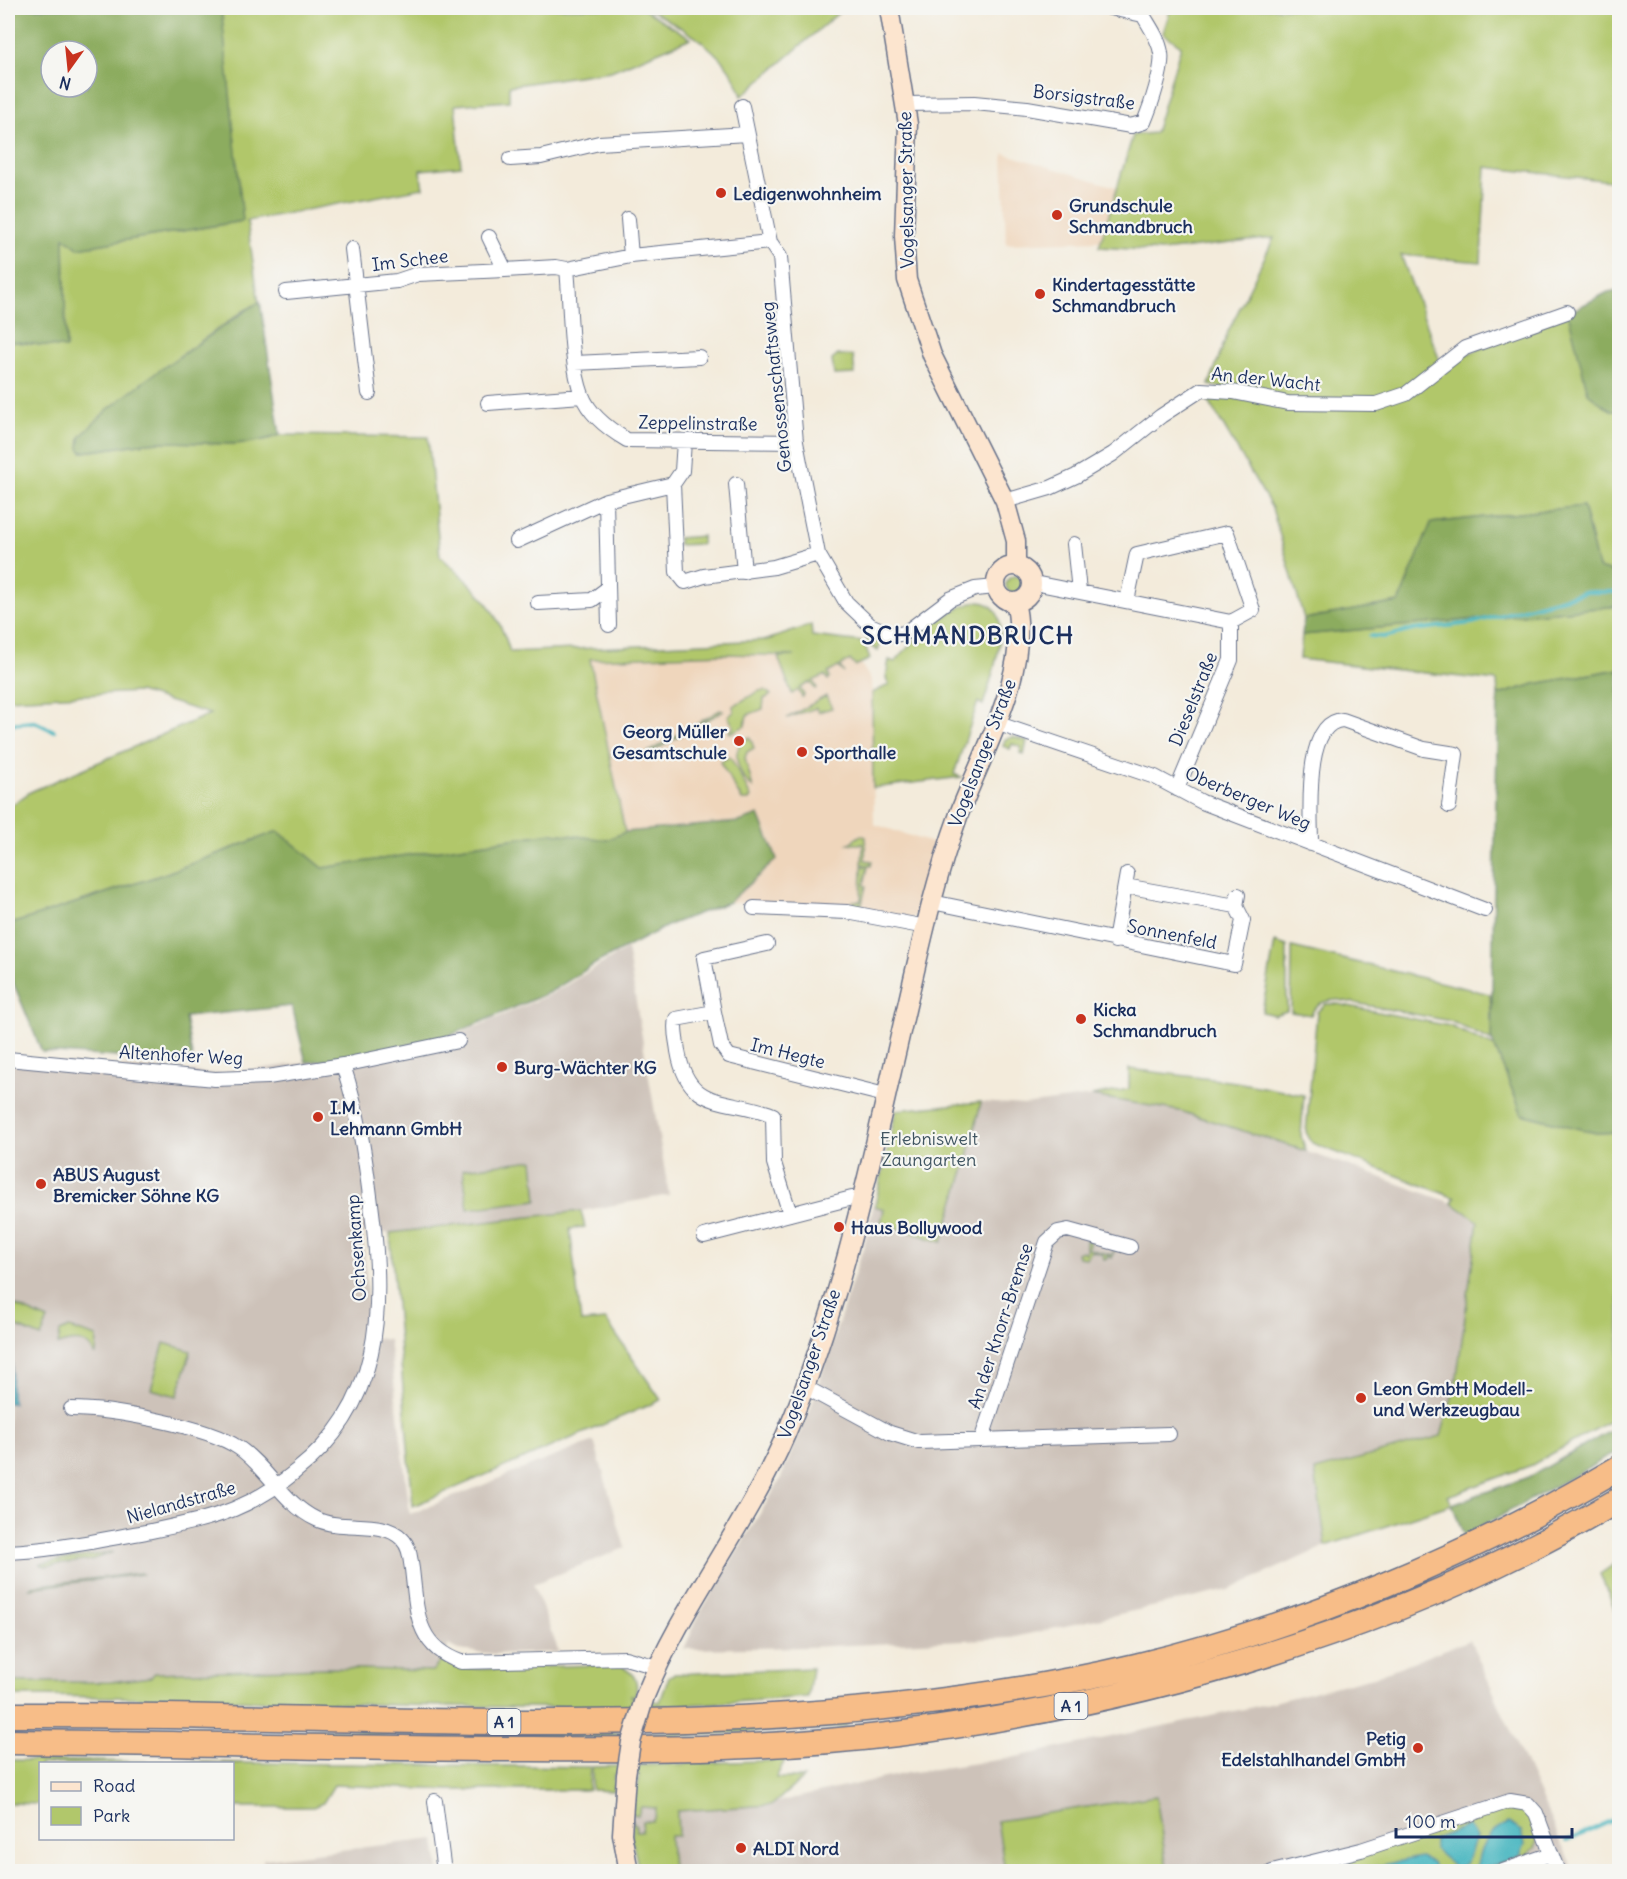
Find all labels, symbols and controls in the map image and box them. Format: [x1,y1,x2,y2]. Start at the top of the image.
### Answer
north arrow [39,39,99,99]
text: N [57,72,73,95]
street label: Borsigstraße [1032,79,1136,115]
street label: Vogelsanger Straße [893,111,919,269]
place label: Ledigenwohnheim [733,182,882,205]
marker: Ledigenwohnheim [714,186,728,200]
place label: Grundschule Schmandbruch [1069,194,1193,238]
marker: Grundschule Schmandbruch [1050,208,1064,222]
street label: Im Schee [371,244,449,276]
place label: Kindertagesstätte Schmandbruch [1052,273,1196,317]
marker: Kindertagesstätte Schmandbruch [1033,287,1047,301]
street label: Genossenschaftsweg [756,300,796,474]
street label: An der Wacht [1210,362,1322,396]
street label: Zeppelinstraße [638,410,758,436]
district label: SCHMANDBRUCH [862,620,1074,650]
street label: Dieselstraße [1164,649,1222,749]
street label: Vogelsanger Straße [943,675,1021,831]
place label: Georg Müller Gesamtschule [612,720,728,764]
marker: Georg Müller Gesamtschule [732,734,746,748]
place label: Sporthalle [814,741,897,764]
marker: Sporthalle [795,745,809,759]
street label: Oberberger Weg [1182,761,1314,835]
street label: Sonnenfeld [1125,914,1219,954]
place label: Kicka Schmandbruch [1093,998,1217,1042]
marker: Kicka Schmandbruch [1074,1012,1088,1026]
street label: Im Hegte [748,1033,828,1073]
street label: Altenhofer Weg [118,1040,244,1070]
place label: Burg-Wächter KG [514,1056,657,1079]
marker: Burg-Wächter KG [495,1060,509,1074]
place label: I.M. Lehmann GmbH [330,1096,462,1140]
marker: I.M. Lehmann GmbH [311,1110,325,1124]
park label: Erlebniswelt Zaungarten [880,1127,978,1171]
place label: ABUS August Bremicker Söhne KG [53,1163,219,1207]
marker: ABUS August Bremicker Söhne KG [34,1177,48,1191]
street label: Ochsenkamp [341,1194,371,1302]
place label: Haus Bollywood [851,1216,983,1239]
marker: Haus Bollywood [832,1220,846,1234]
street label: An der Knorr-Bremse [962,1240,1038,1412]
street label: Vogelsanger Straße [773,1286,845,1442]
place label: Leon GmbH Modell- und Werkzeugbau [1373,1377,1533,1421]
marker: Leon GmbH Modell- und Werkzeugbau [1354,1391,1368,1405]
street label: Nielandstraße [124,1475,238,1529]
road number: A 1 [1054,1693,1088,1719]
road number: A 1 [488,1709,520,1735]
place label: Petig Edelstahlhandel GmbH [1221,1727,1406,1771]
marker: Petig Edelstahlhandel GmbH [1411,1741,1425,1755]
legend [39,1762,234,1840]
text: Road [93,1774,136,1797]
scale bar [1396,1801,1572,1839]
text: Park [93,1804,130,1827]
text: 100 m [1405,1810,1456,1833]
place label: ALDI Nord [753,1837,839,1860]
marker: ALDI Nord [734,1841,748,1855]

